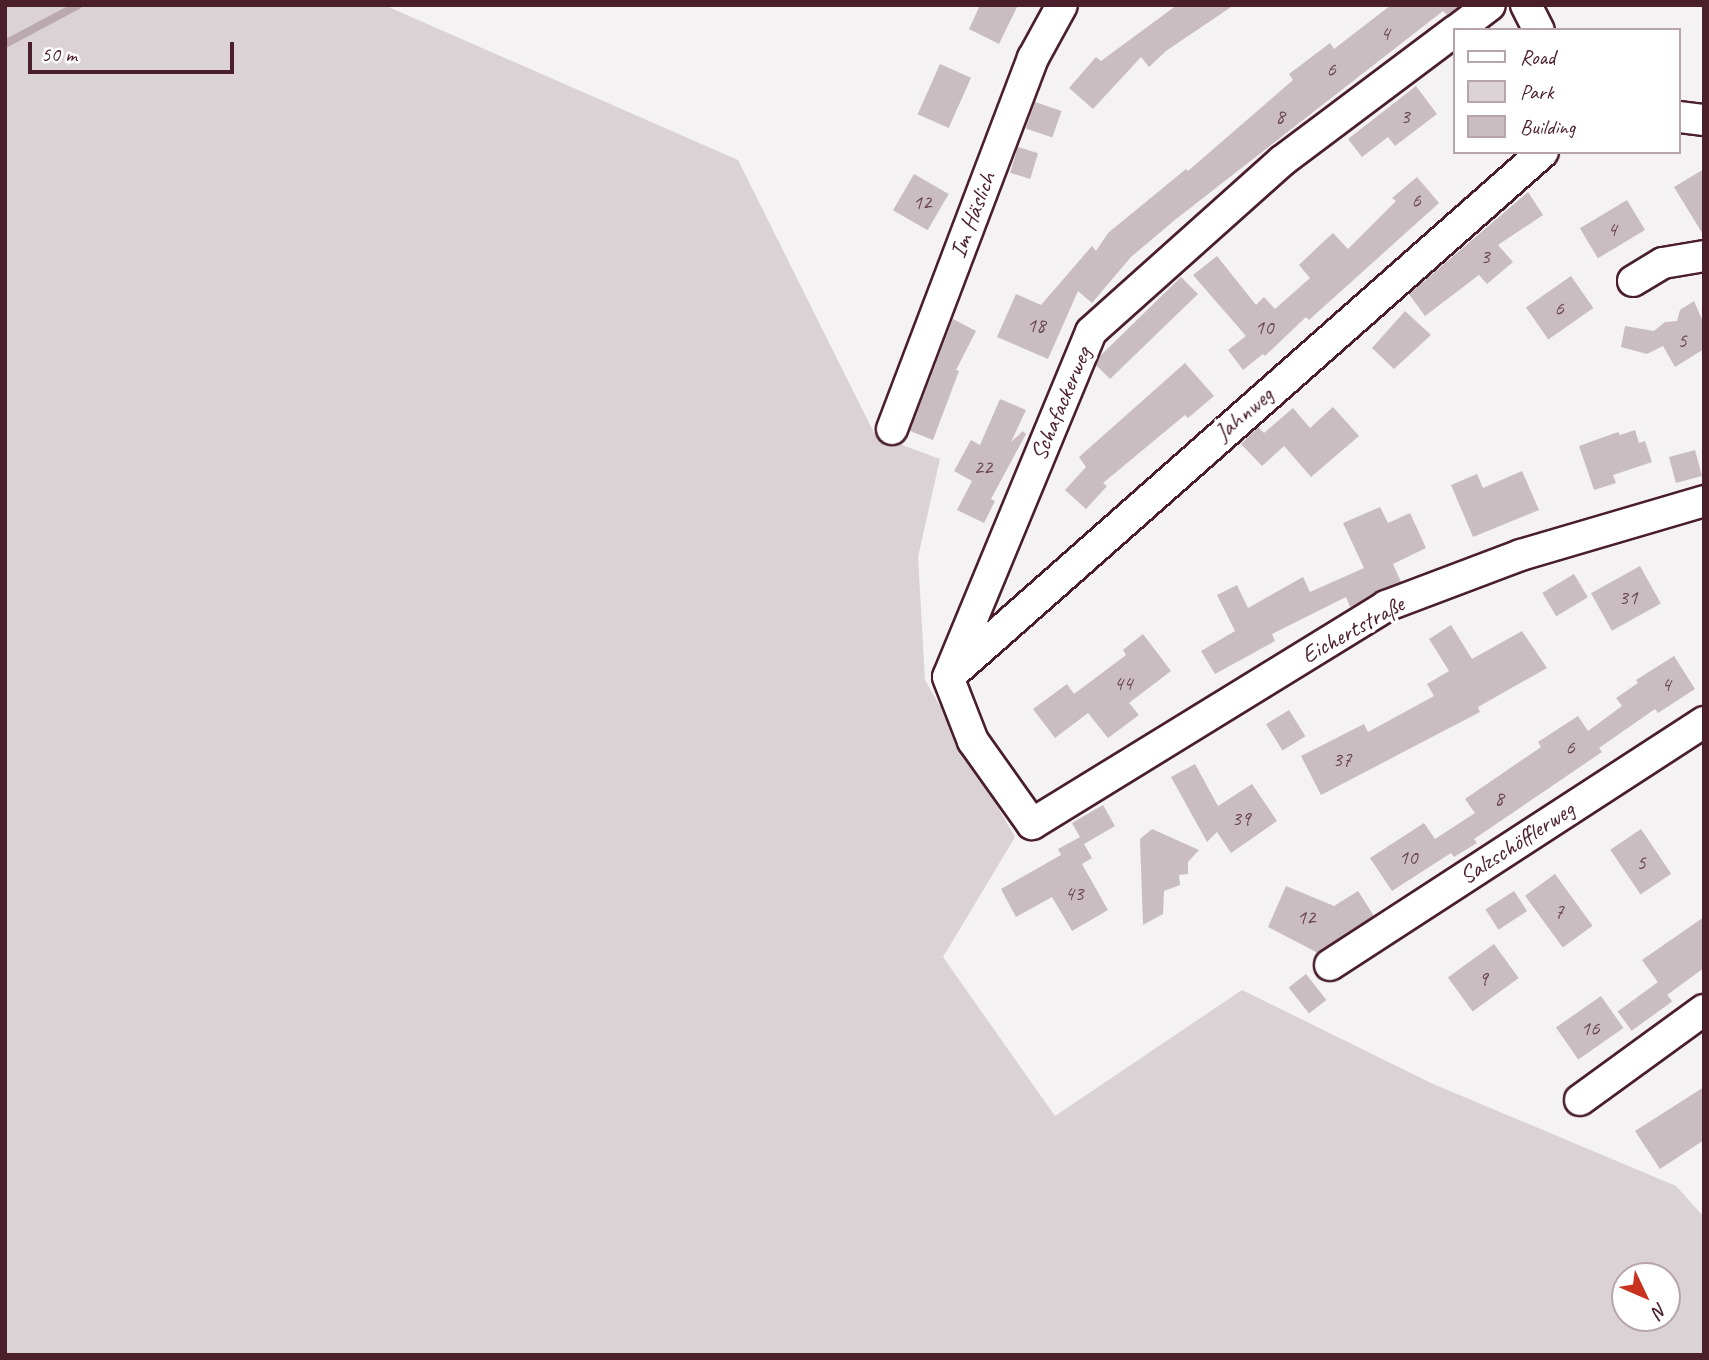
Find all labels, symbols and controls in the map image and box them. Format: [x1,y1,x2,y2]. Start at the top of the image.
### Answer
house number: 4 [1380,20,1390,46]
scale bar [32,28,238,72]
legend [1454,28,1681,154]
text: 50 m [41,41,77,67]
text: Road [1520,44,1555,70]
house number: 6 [1326,56,1336,82]
text: Park [1520,79,1553,105]
house number: 8 [1275,103,1285,129]
house number: 3 [1400,103,1410,129]
text: Building [1520,114,1575,140]
street label: Im Häslich [943,168,1003,262]
house number: 6 [1411,187,1421,213]
house number: 12 [913,189,931,215]
house number: 4 [1607,216,1617,242]
house number: 3 [1480,243,1490,269]
house number: 6 [1554,295,1564,321]
house number: 18 [1027,312,1045,338]
house number: 10 [1255,314,1273,340]
house number: 5 [1677,327,1687,353]
street label: Schafackerweg [1024,343,1098,465]
street label: Jahnweg [1209,381,1279,447]
house number: 22 [974,454,992,480]
house number: 31 [1619,584,1637,610]
street label: Eichertstraße [1297,590,1409,670]
house number: 44 [1114,670,1132,696]
house number: 4 [1661,671,1671,697]
house number: 6 [1565,734,1575,760]
house number: 37 [1333,746,1351,772]
house number: 8 [1494,785,1504,811]
street label: Salzschöfflerweg [1454,795,1580,891]
house number: 39 [1232,805,1250,831]
house number: 10 [1399,844,1417,870]
house number: 5 [1636,849,1646,875]
house number: 43 [1065,880,1083,906]
house number: 7 [1554,898,1564,924]
house number: 12 [1297,904,1315,930]
house number: 9 [1478,965,1488,991]
house number: 16 [1581,1015,1599,1041]
north arrow [1611,1262,1681,1332]
text: N [1647,1298,1672,1323]

